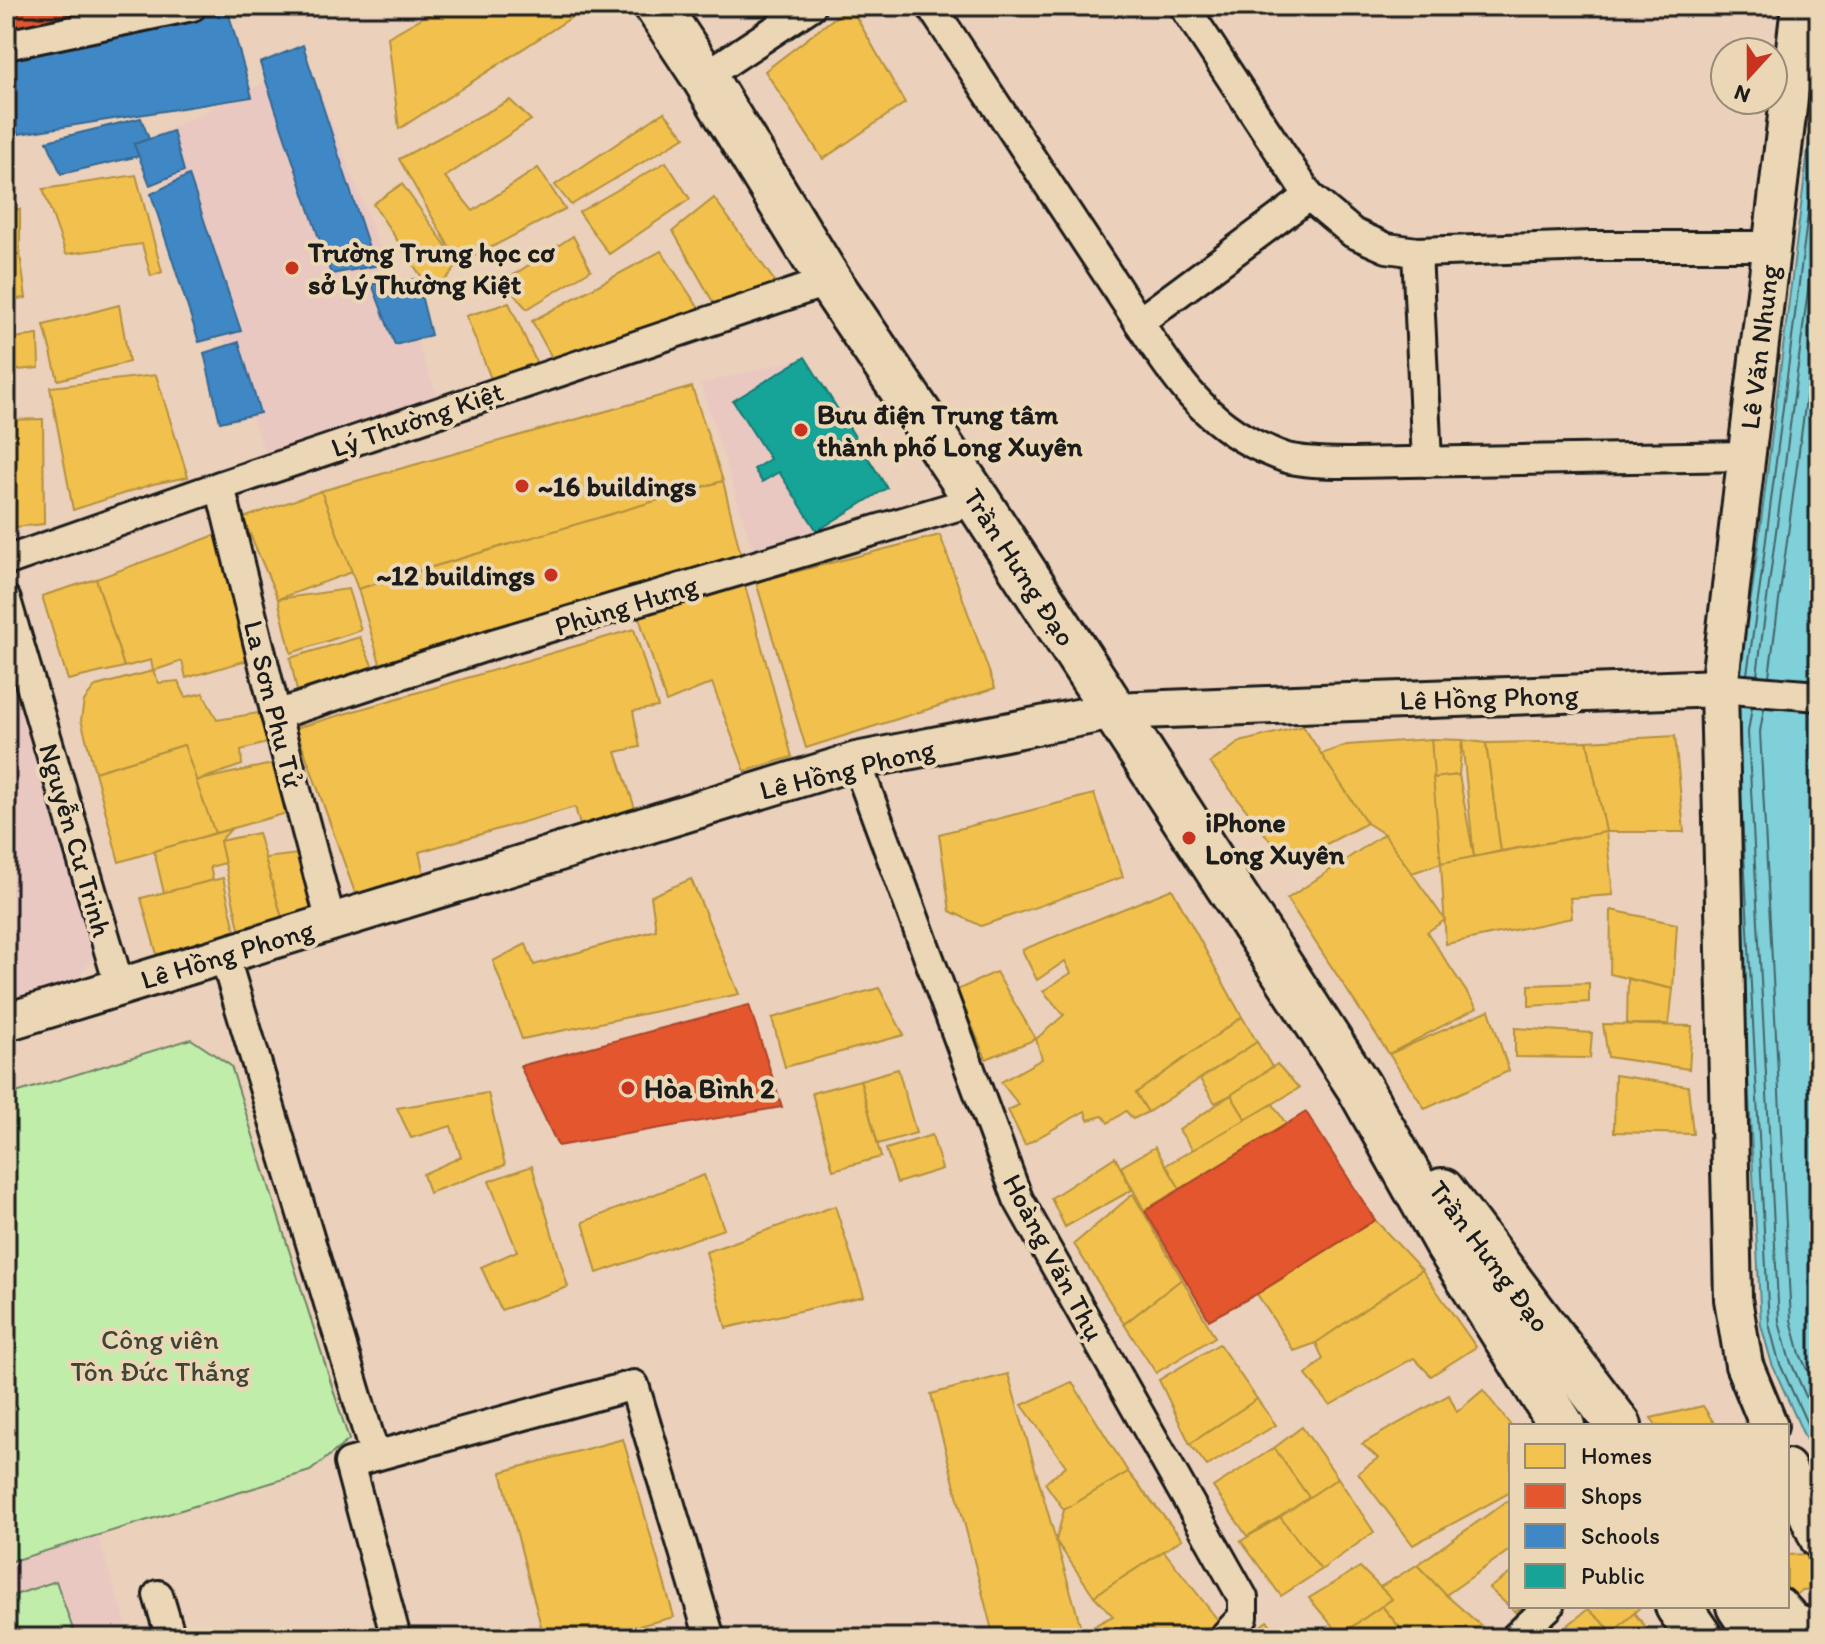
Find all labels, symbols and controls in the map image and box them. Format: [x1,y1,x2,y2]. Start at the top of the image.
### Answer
north arrow [1709,36,1789,116]
text: N [1730,79,1754,109]
place label: Trường Trung học cơ sở Lý Thường Kiệt [307,235,555,301]
marker: Trường Trung học cơ sở Lý Thường Kiệt [283,259,301,277]
street label: Lê Văn Nhung [1732,262,1786,431]
street label: Lý Thường Kiệt [326,374,508,464]
place label: Bưu điện Trung tâm thành phố Long Xuyên [817,397,1083,463]
marker: Bưu điện Trung tâm thành phố Long Xuyên [792,421,810,439]
place label: ~16 buildings [538,469,697,503]
marker: ~16 buildings [513,477,531,495]
street label: Trần Hưng Đạo [956,482,1084,652]
place label: ~12 buildings [376,558,535,592]
marker: ~12 buildings [542,566,560,584]
street label: Phùng Hưng [550,567,702,643]
street label: La Sơn Phu Tử [237,617,311,792]
street label: Lê Hồng Phong [1399,677,1580,717]
street label: Lê Hồng Phong [756,731,939,807]
street label: Nguyễn Cư Trinh [32,739,120,941]
place label: iPhone Long Xuyên [1205,805,1345,871]
marker: iPhone Long Xuyên [1180,829,1198,847]
street label: Lê Hồng Phong [136,911,318,996]
place label: Hòa Bình 2 [644,1071,775,1105]
marker: Hòa Bình 2 [619,1079,637,1097]
street label: Hoàng Văn Thụ [996,1168,1112,1346]
street label: Trần Hưng Đạo [1422,1173,1558,1339]
park label: Công viên Tôn Đức Thắng [70,1322,250,1388]
legend [1509,1424,1789,1608]
text: Homes [1581,1441,1652,1470]
text: Shops [1581,1481,1642,1510]
text: Schools [1581,1521,1660,1550]
text: Public [1581,1561,1645,1590]

